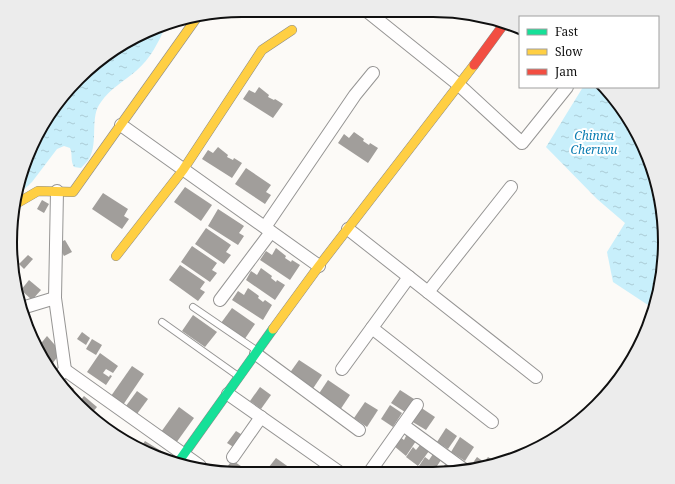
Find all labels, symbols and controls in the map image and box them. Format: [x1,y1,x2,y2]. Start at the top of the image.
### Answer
legend [519,16,659,88]
text: Fast [555,23,578,40]
text: Slow [555,43,583,60]
text: Jam [554,63,577,80]
water label: Chinna Cheruvu [570,127,618,158]

